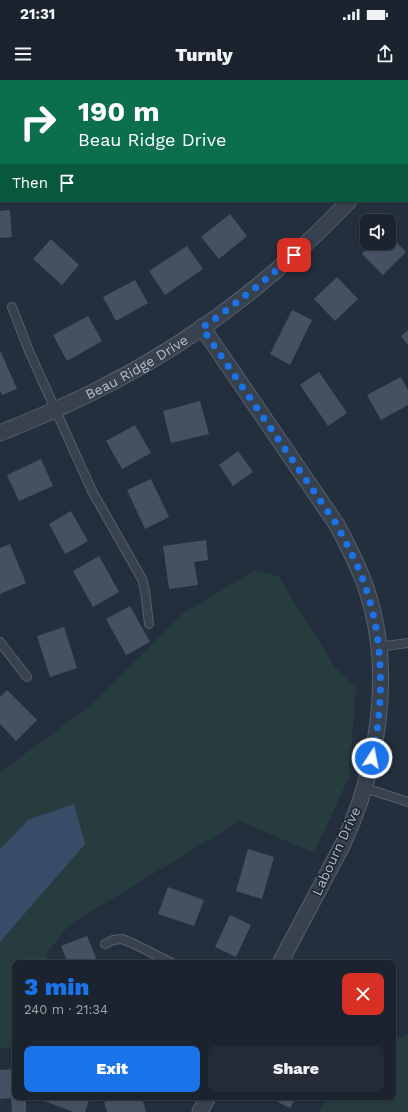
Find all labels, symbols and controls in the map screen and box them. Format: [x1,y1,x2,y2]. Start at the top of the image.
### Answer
text: 21:31 [20,5,55,23]
icon: menu [12,43,34,65]
icon: share [374,43,396,65]
text: Turnly [175,44,233,65]
text: 190 m [78,95,160,128]
icon: right [12,96,64,148]
text: Beau Ridge Drive [78,129,226,150]
icon: arrive [56,172,78,194]
text: Then [12,174,48,192]
map controls [360,214,396,250]
button: sound [360,214,396,250]
pin [277,238,311,272]
icon: arrive [283,244,305,266]
street label: Beau Ridge Drive [83,331,191,403]
position arrow [351,737,393,779]
street label: Labourn Drive [308,804,364,898]
text: 3 min [24,973,89,1001]
button: close [342,973,384,1015]
text: 240 m · 21:34 [24,1002,108,1017]
button: Exit [24,1046,200,1092]
button: Share [208,1046,384,1092]

